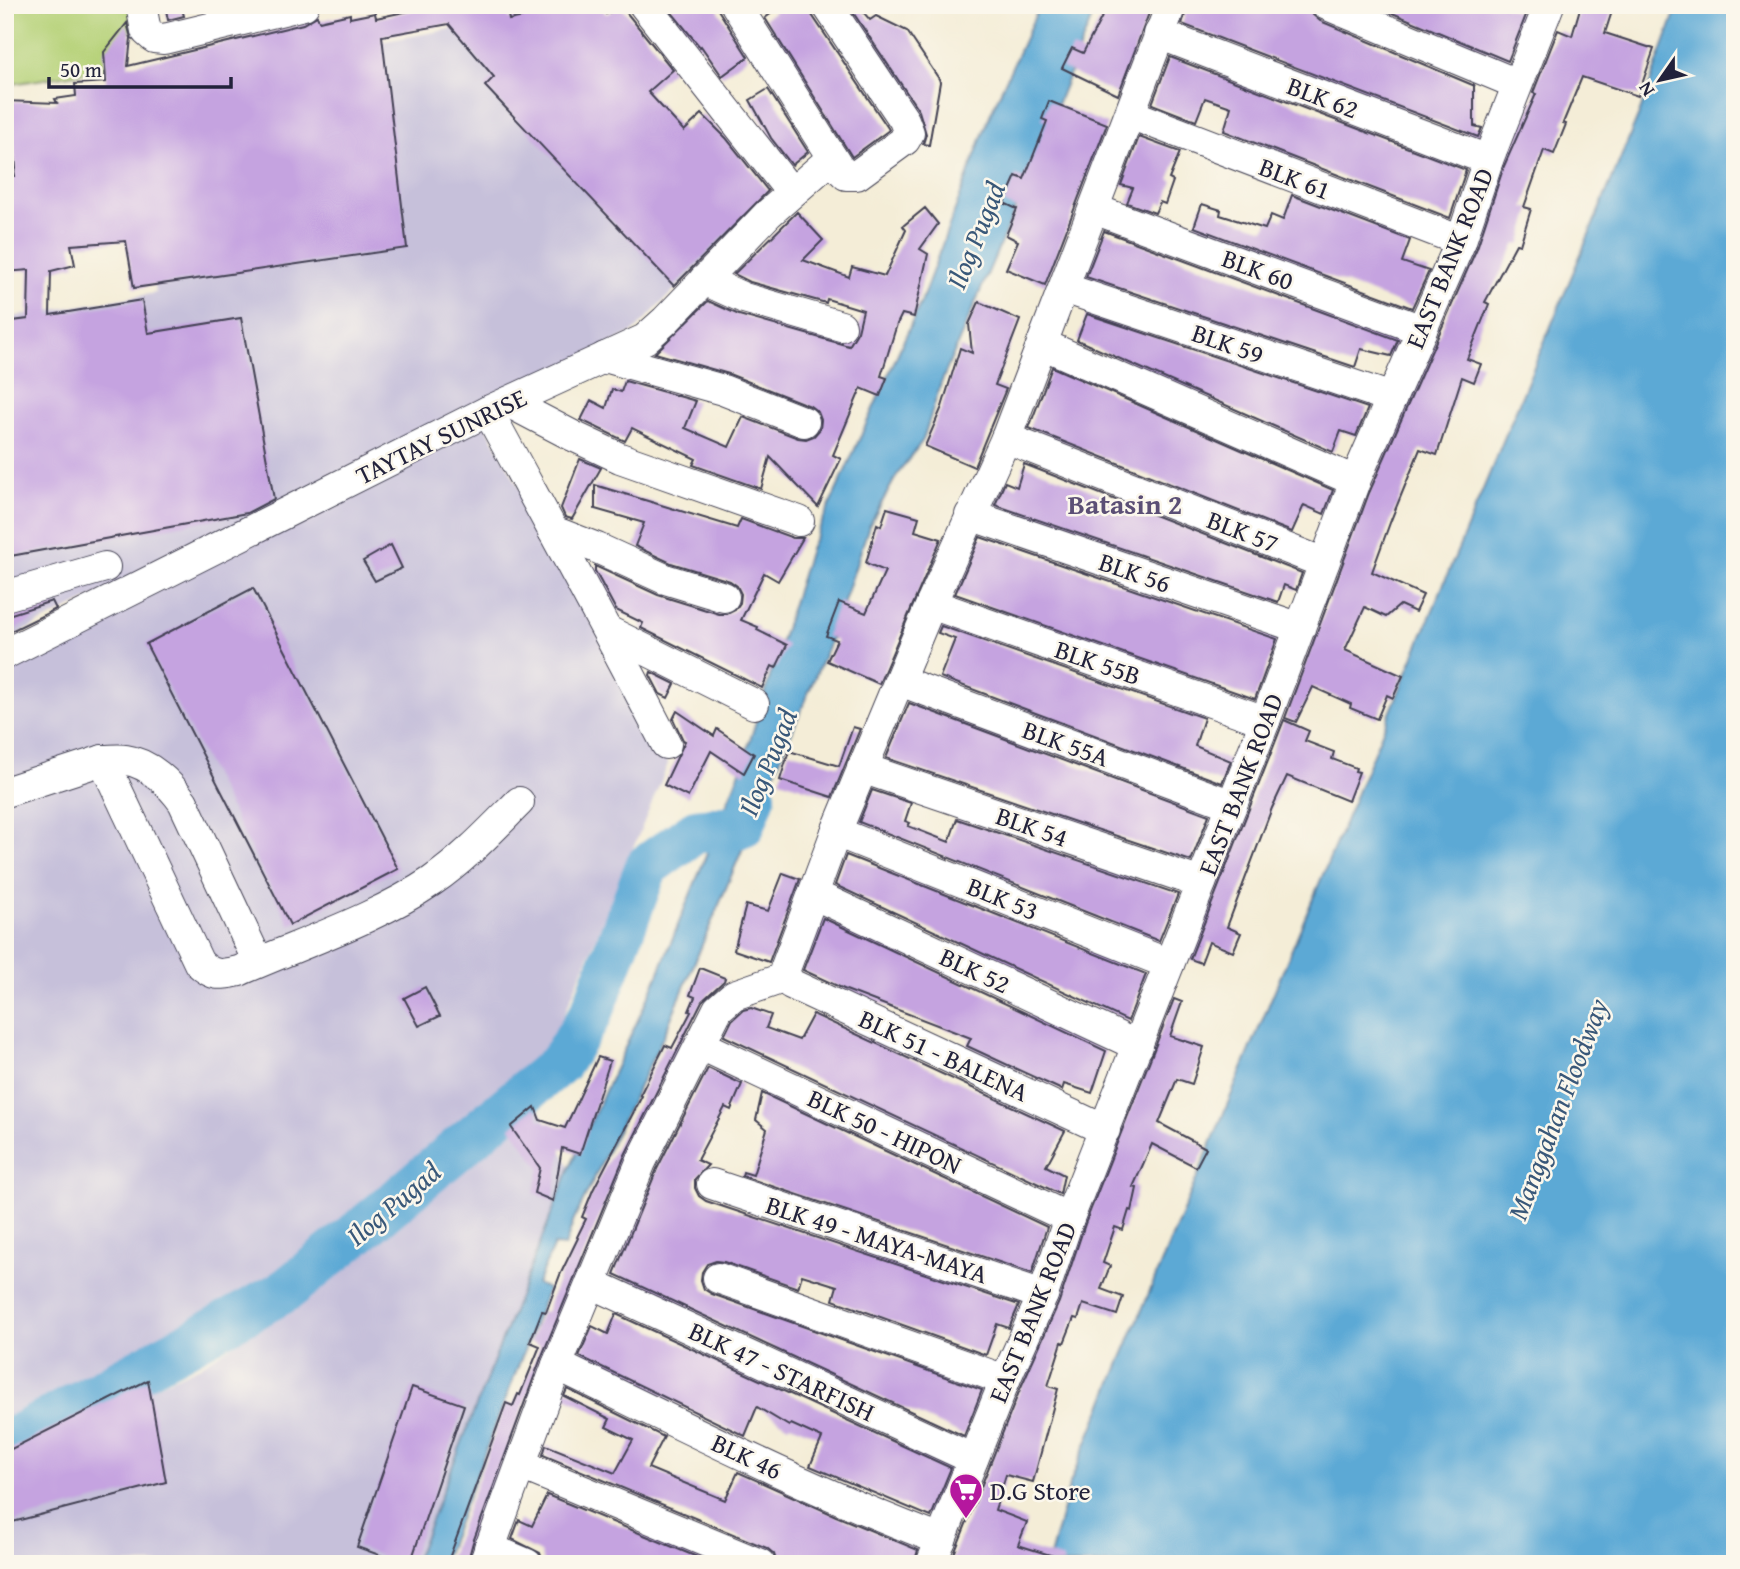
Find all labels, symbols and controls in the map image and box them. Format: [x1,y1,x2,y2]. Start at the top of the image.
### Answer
scale bar [49,46,231,90]
north arrow [1624,46,1694,116]
text: 50 m [60,54,102,85]
street label: BLK 62 [1282,66,1364,128]
text: N [1631,76,1661,103]
street label: BLK 61 [1254,147,1336,209]
street label: EAST BANK ROAD [1395,162,1503,354]
water label: Ilog Pugad [935,175,1015,295]
street label: BLK 60 [1217,238,1299,300]
street label: BLK 59 [1187,313,1269,373]
street label: TAYTAY SUNRISE [349,378,533,494]
district label: Batasin 2 [1068,483,1182,524]
street label: BLK 57 [1202,500,1284,562]
street label: BLK 56 [1094,542,1176,602]
street label: BLK 55B [1050,629,1146,695]
street label: EAST BANK ROAD [1187,687,1293,881]
water label: Ilog Pugad [727,702,807,822]
street label: BLK 55A [1017,709,1115,777]
street label: BLK 54 [991,796,1073,856]
street label: BLK 53 [962,866,1044,930]
street label: BLK 52 [933,937,1017,1003]
water label: Manggahan Floodway [1496,992,1618,1226]
street label: BLK 51 - BALENA [853,999,1035,1111]
street label: BLK 50 - HIPON [802,1078,968,1184]
water label: Ilog Pugad [337,1151,449,1255]
street label: BLK 49 - MAYA-MAYA [761,1185,993,1293]
street label: EAST BANK ROAD [978,1216,1086,1408]
street label: BLK 47 - STARFISH [683,1311,881,1431]
street label: BLK 46 [705,1423,789,1489]
supermarket icon: D.G Store [947,1471,985,1520]
place label: D.G Store [990,1471,1091,1510]

